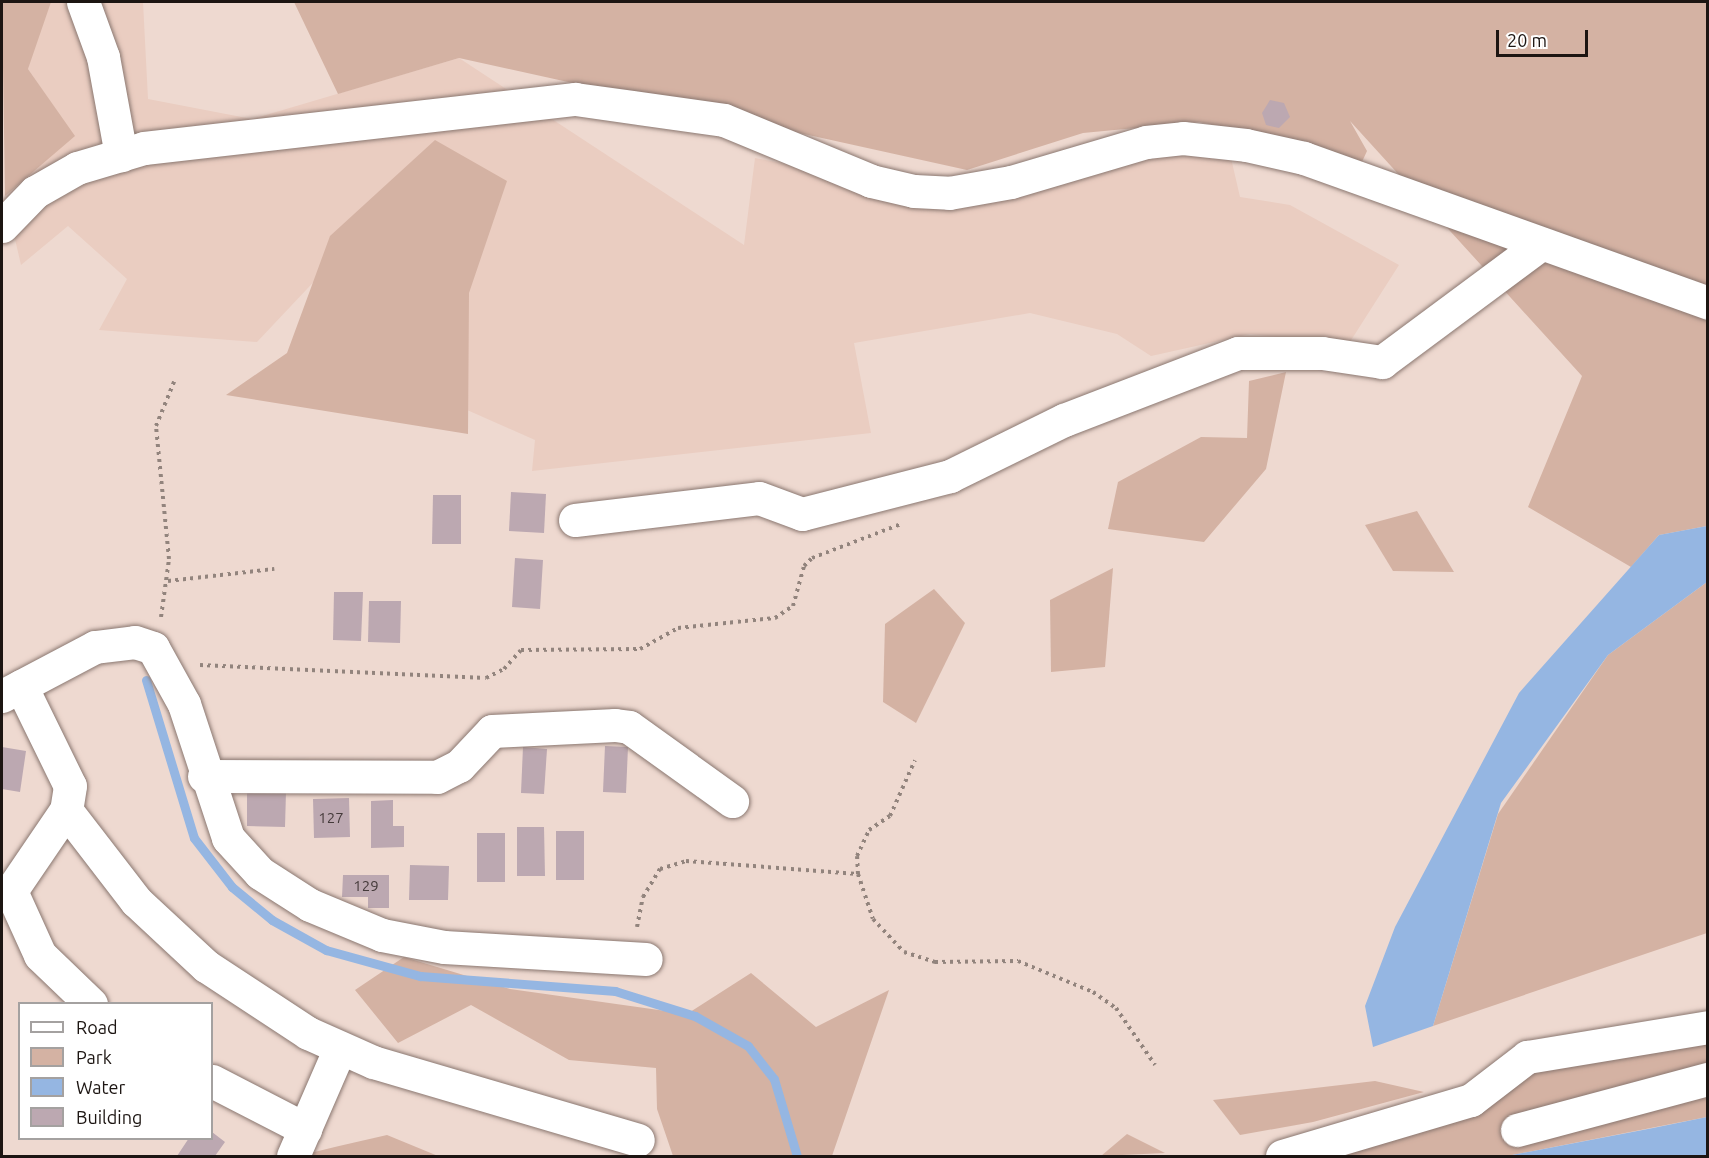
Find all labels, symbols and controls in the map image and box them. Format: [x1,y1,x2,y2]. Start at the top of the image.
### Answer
scale bar [1499,18,1590,56]
text: 20 m [1507,30,1547,50]
house number: 127 [318,809,344,827]
house number: 129 [353,877,379,895]
legend [18,1002,213,1140]
text: Road [76,1017,118,1037]
text: Park [76,1047,112,1067]
text: Water [76,1077,125,1097]
text: Building [76,1107,142,1127]

